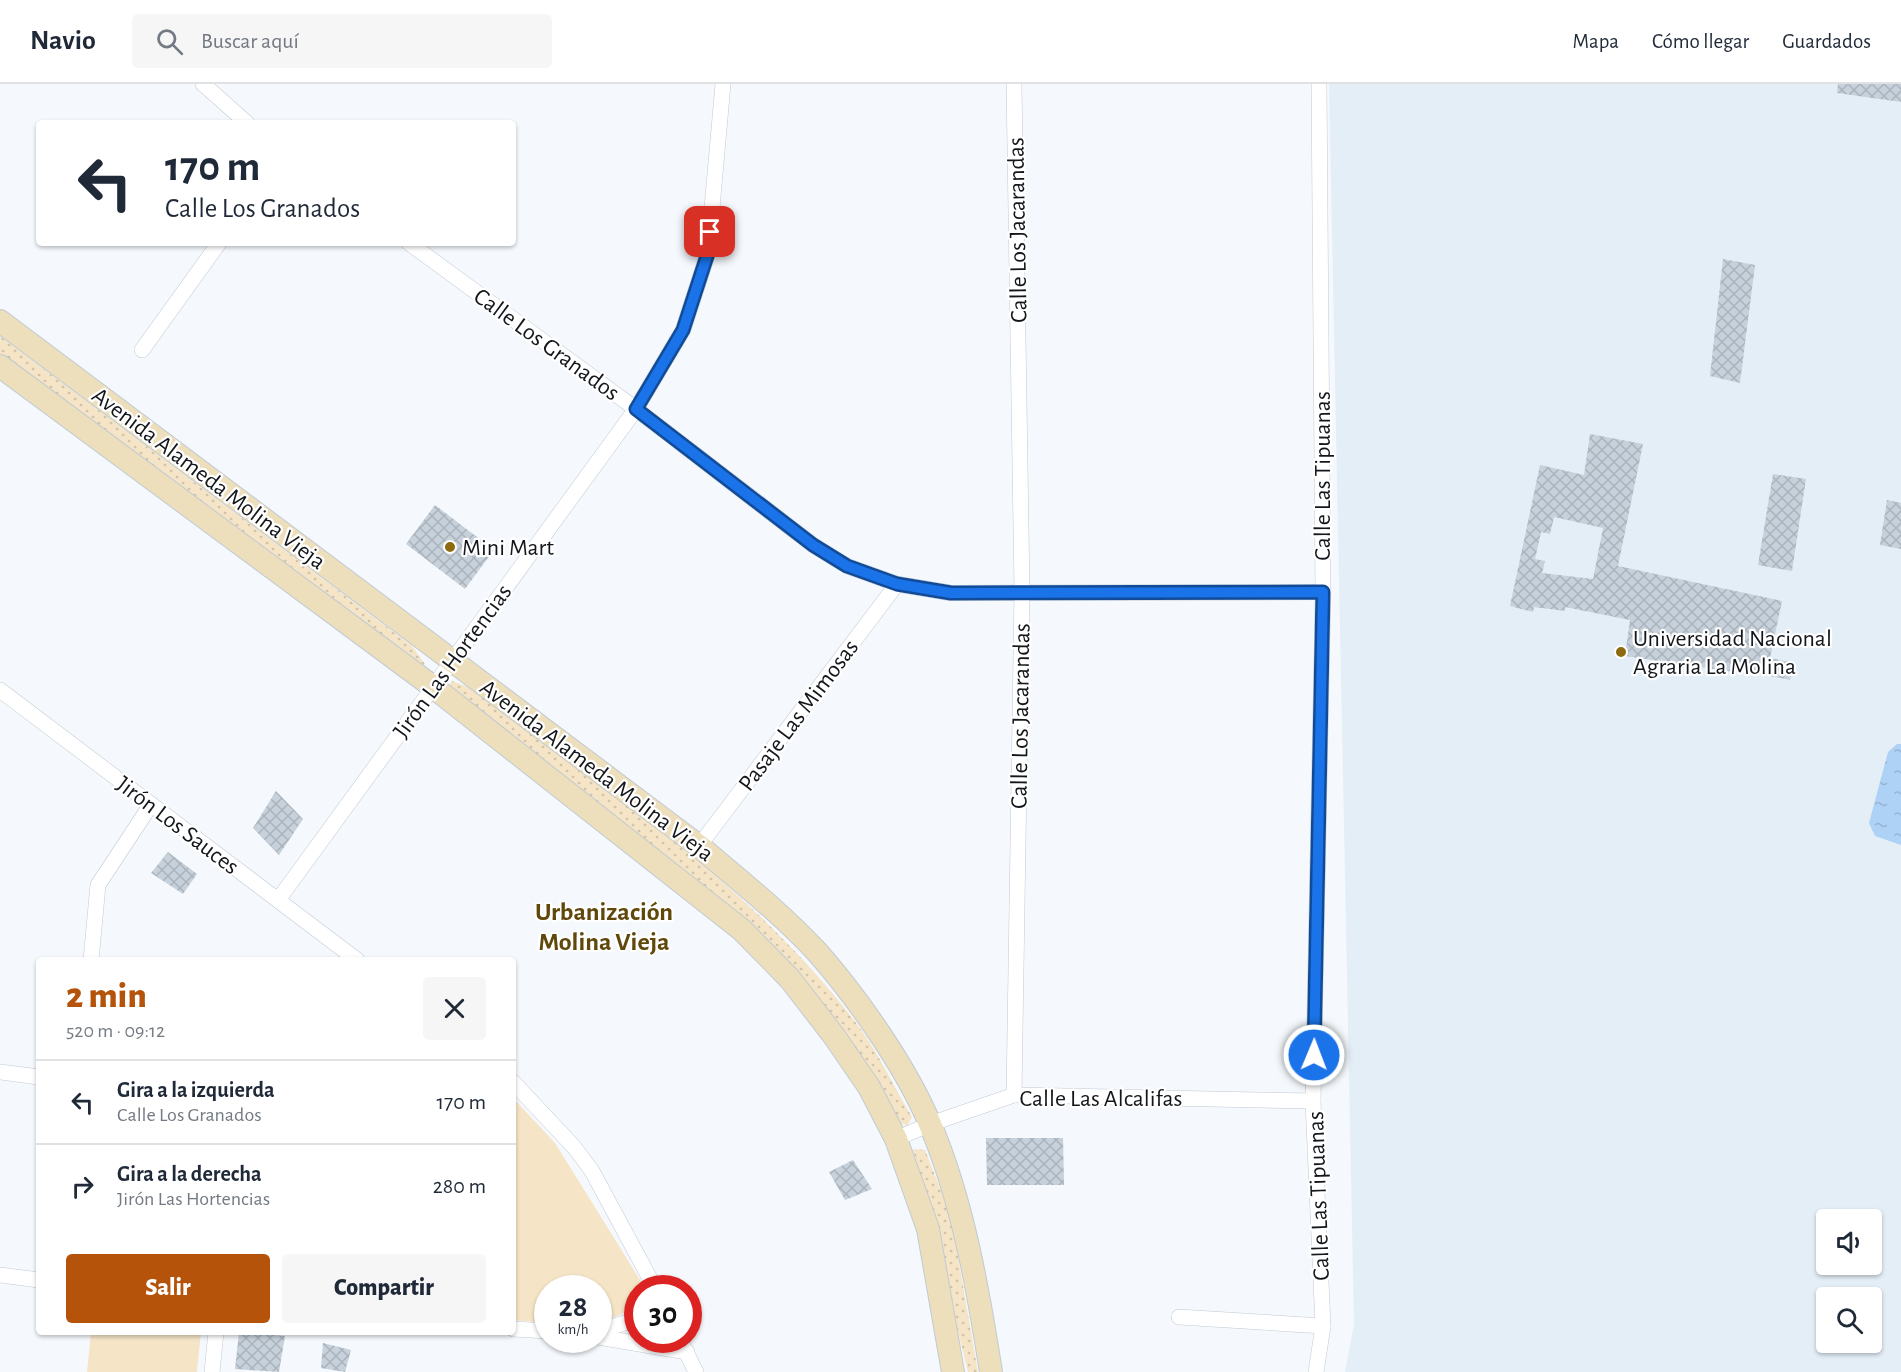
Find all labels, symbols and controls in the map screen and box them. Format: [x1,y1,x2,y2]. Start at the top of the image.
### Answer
search box [132,14,552,68]
icon: search [153,25,186,58]
text: Navio [30,27,96,55]
text: Buscar aquí [201,30,299,52]
text: Mapa [1573,31,1619,52]
text: Cómo llegar [1652,31,1749,52]
text: Guardados [1782,31,1871,52]
street label: Calle Los Jacarandas [1004,137,1032,323]
icon: left [66,144,144,222]
text: 170 m [165,146,260,188]
text: Calle Los Granados [165,195,360,222]
pin [684,206,735,257]
icon: arrive [693,215,726,248]
street label: Calle Los Granados [469,284,624,406]
street label: Avenida Alameda Molina Vieja [87,383,330,574]
street label: Calle Las Tipuanas [1311,391,1335,561]
place label: Mini Mart [462,536,554,560]
marker: Mini Mart [443,540,457,554]
street label: Jirón Las Hortencias [389,580,517,743]
street label: Calle Los Jacarandas [1007,623,1035,809]
place label: Universidad Nacional Agraria La Molina [1633,627,1832,679]
street label: Pasaje Las Mimosas [734,635,863,796]
marker: Universidad Nacional Agraria La Molina [1614,645,1628,659]
street label: Avenida Alameda Molina Vieja [475,675,718,866]
street label: Jirón Los Sauces [112,772,243,879]
district label: Urbanización Molina Vieja [535,899,673,955]
button: close [423,977,486,1040]
text: 2 min [66,978,147,1014]
text: 520 m · 09:12 [66,1021,165,1041]
position arrow [1282,1023,1346,1087]
text: Gira a la izquierda [117,1079,275,1101]
icon: left [66,1086,99,1119]
street label: Calle Las Alcalifas [1020,1087,1182,1111]
text: 170 m [436,1091,486,1113]
text: Calle Los Granados [117,1105,262,1125]
street label: Calle Las Tipuanas [1304,1111,1334,1281]
text: Gira a la derecha [117,1163,262,1185]
icon: right [66,1170,99,1203]
text: 280 m [433,1175,486,1197]
text: Jirón Las Hortencias [117,1189,270,1209]
map controls [1816,1209,1882,1353]
button: sound [1816,1209,1882,1275]
button: Salir [66,1254,270,1323]
button: Compartir [282,1254,486,1323]
speed limit sign: 30 [624,1275,702,1353]
button: search [1816,1287,1882,1353]
text: 28 [559,1292,587,1322]
text: km/h [558,1322,588,1337]

